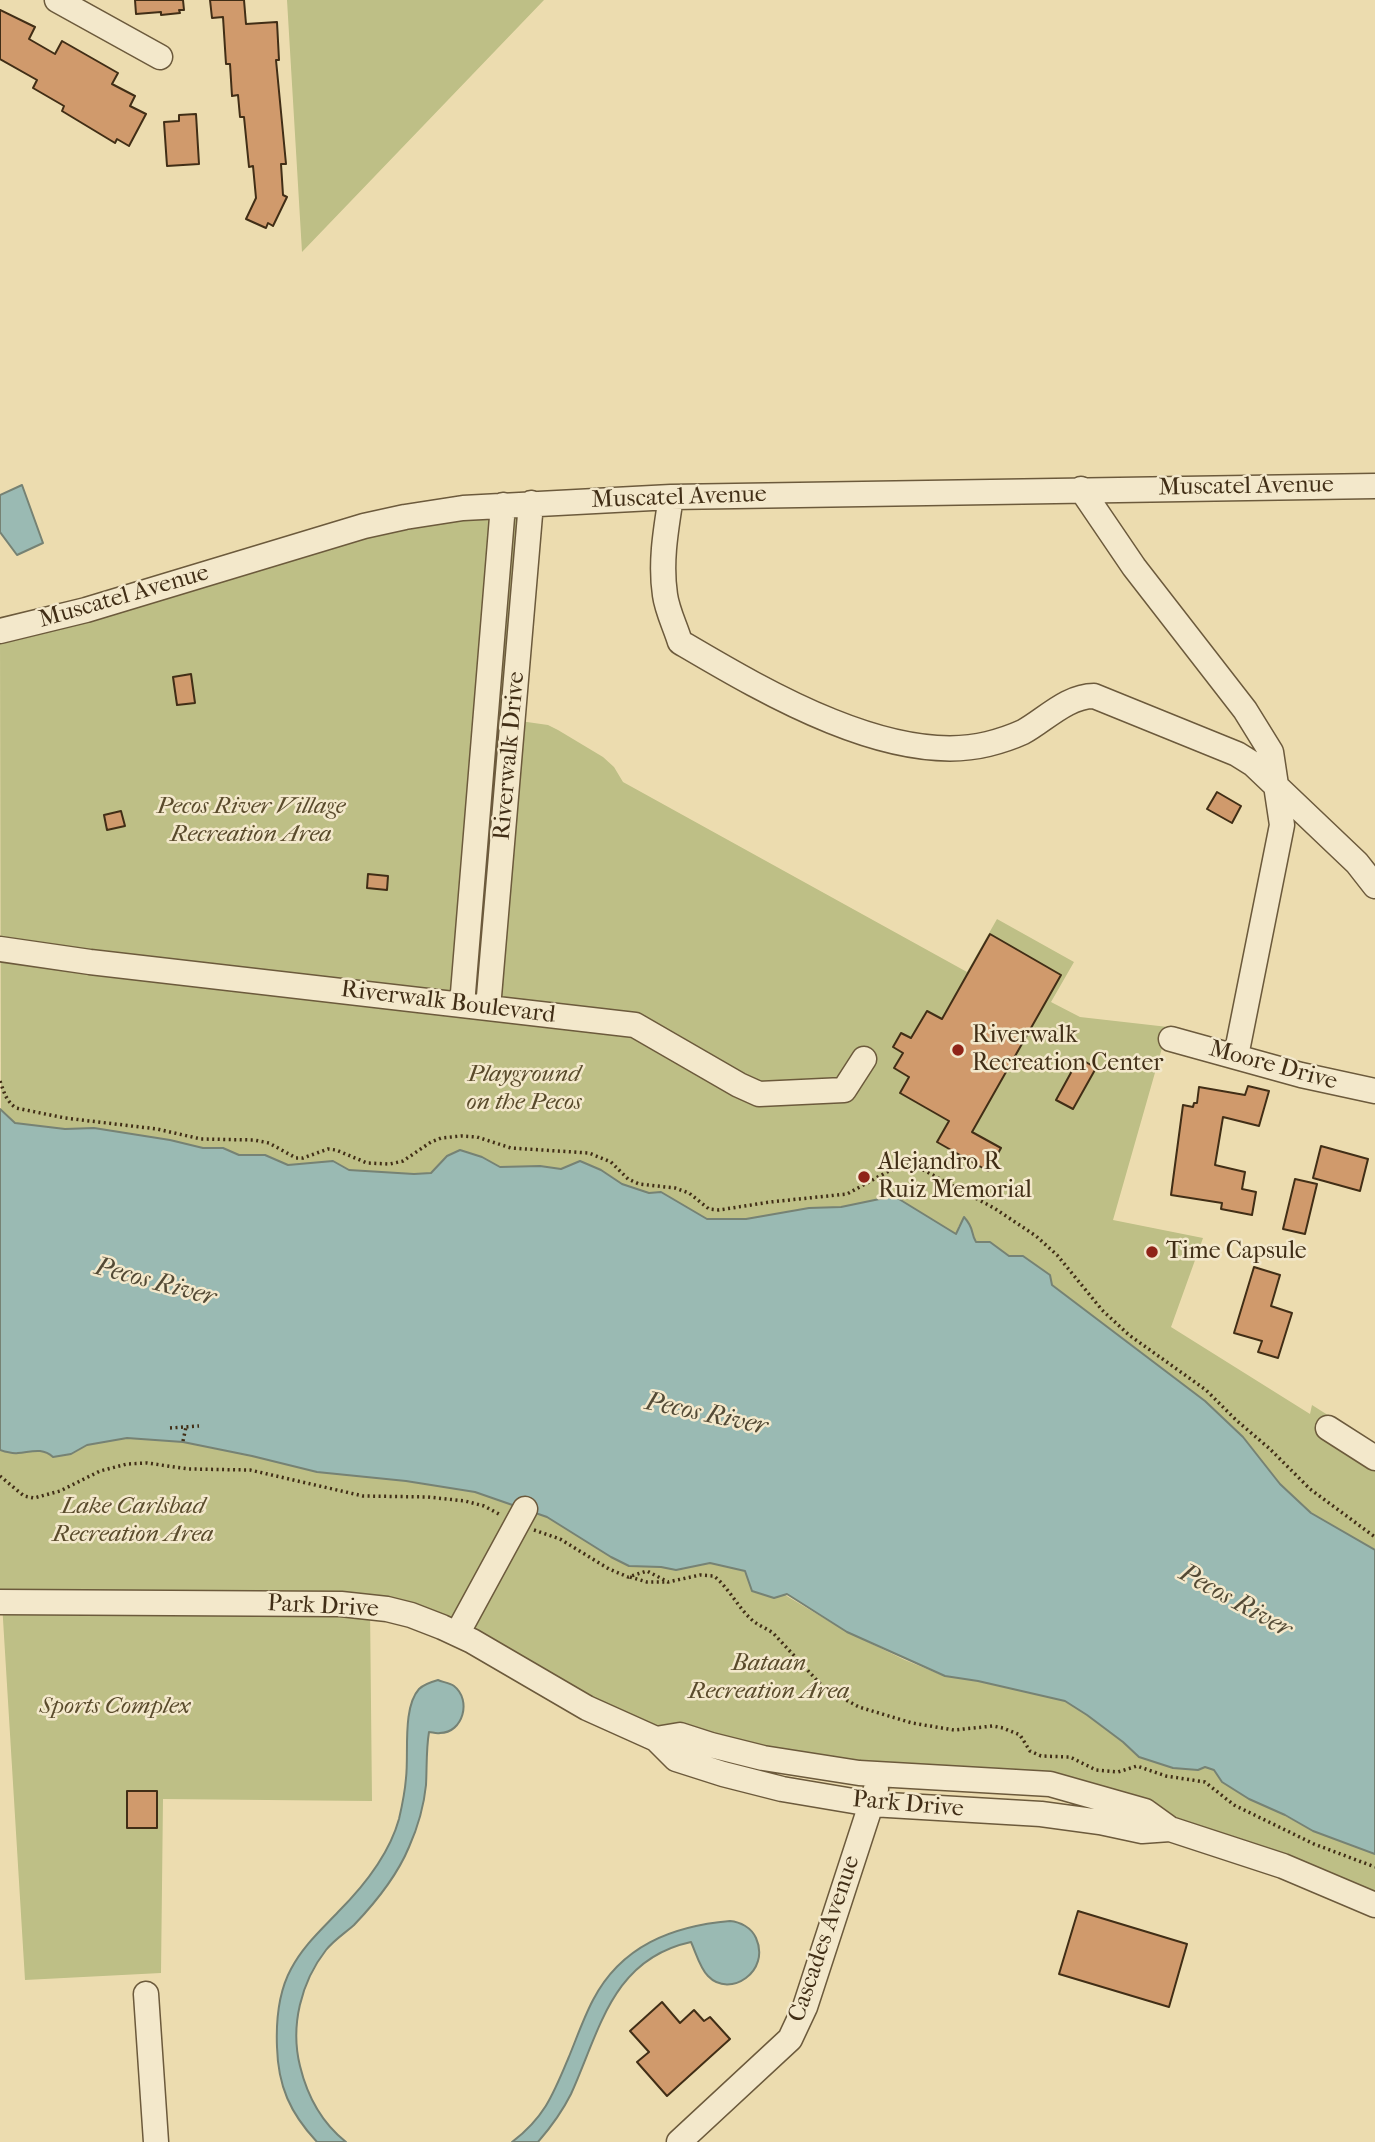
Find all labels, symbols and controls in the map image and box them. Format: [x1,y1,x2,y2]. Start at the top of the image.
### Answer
street label: Muscatel Avenue [1158,471,1334,503]
street label: Muscatel Avenue [591,481,767,515]
street label: Muscatel Avenue [36,559,212,635]
street label: Riverwalk Drive [488,670,532,842]
park label: Pecos River Village Recreation Area [157,793,345,849]
street label: Riverwalk Boulevard [339,976,557,1030]
place label: Riverwalk Recreation Center [972,1022,1164,1078]
street label: Moore Drive [1206,1035,1340,1097]
marker: Riverwalk Recreation Center [950,1042,966,1058]
park label: Playground on the Pecos [466,1061,582,1117]
place label: Alejandro R Ruiz Memorial [878,1149,1032,1205]
marker: Alejandro R Ruiz Memorial [856,1169,872,1185]
place label: Time Capsule [1166,1238,1307,1266]
marker: Time Capsule [1144,1244,1160,1260]
water label: Pecos River [91,1252,219,1314]
water label: Pecos River [642,1387,770,1443]
park label: Lake Carlsbad Recreation Area [52,1493,214,1549]
water label: Pecos River [1173,1558,1297,1646]
street label: Park Drive [267,1590,379,1624]
park label: Bataan Recreation Area [688,1650,850,1706]
park label: Sports Complex [39,1693,191,1721]
street label: Park Drive [851,1786,965,1824]
street label: Cascades Avenue [783,1852,867,2026]

